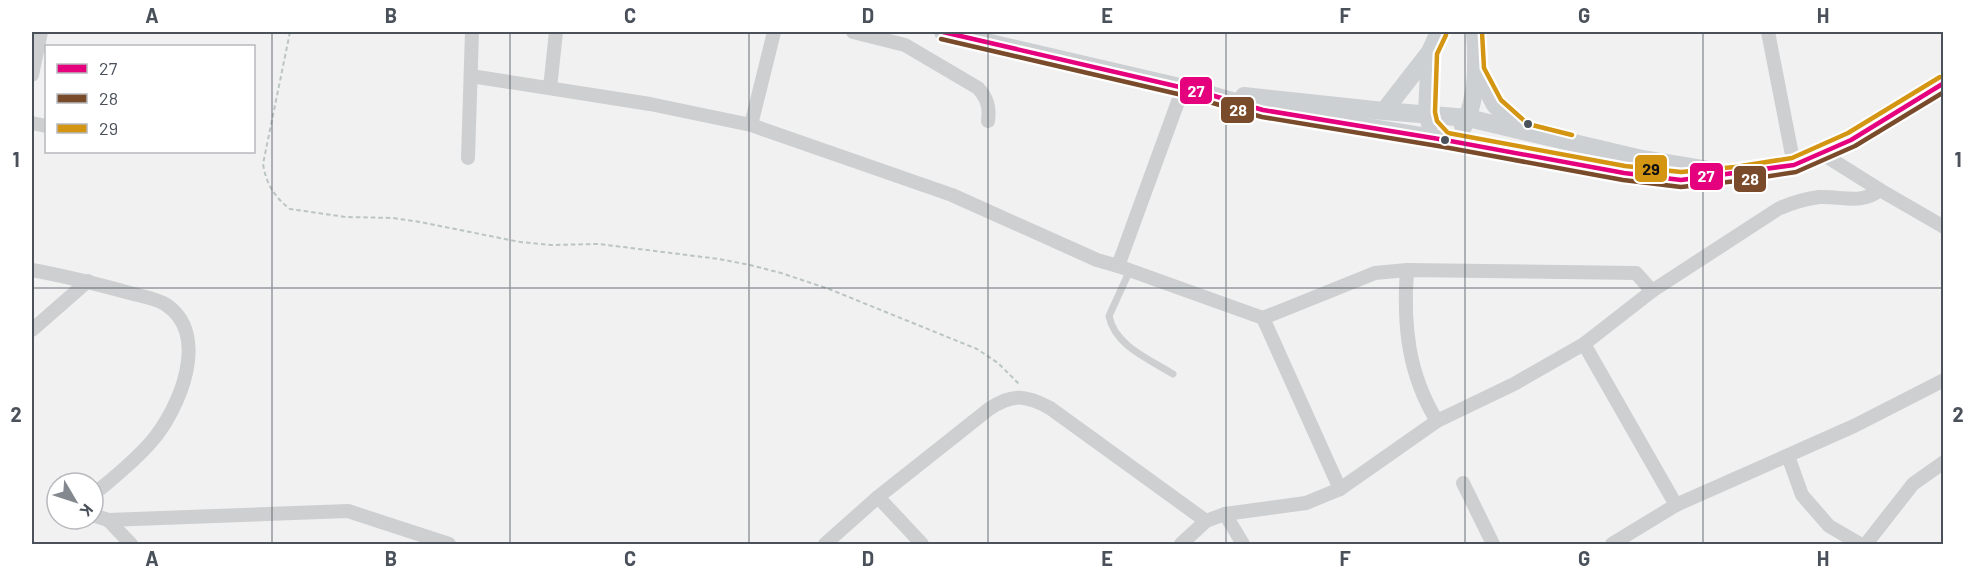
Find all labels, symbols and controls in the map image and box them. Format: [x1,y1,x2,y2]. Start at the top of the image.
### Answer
text: A [145,3,159,27]
text: B [385,3,397,27]
text: C [624,3,636,27]
text: D [862,3,874,27]
text: E [1101,3,1113,27]
text: F [1339,3,1351,27]
text: G [1578,3,1590,27]
text: H [1817,3,1829,27]
legend [45,45,255,153]
text: 27 [99,57,118,79]
line badge: 27 [1179,76,1213,105]
text: 27 [1188,81,1205,100]
text: 28 [99,87,118,109]
line badge: 28 [1220,96,1255,124]
text: 28 [1229,100,1247,119]
text: 29 [99,117,118,139]
unlabelled marker [1522,118,1534,130]
unlabelled marker [1439,134,1451,146]
text: 1 [12,147,20,171]
text: 1 [1954,147,1962,171]
line badge: 29 [1634,154,1668,183]
text: 29 [1642,159,1660,178]
line badge: 27 [1689,162,1724,191]
line badge: 28 [1733,165,1767,193]
text: 27 [1698,166,1715,185]
text: 28 [1741,169,1759,188]
text: 2 [10,402,22,426]
text: 2 [1952,402,1964,426]
north arrow [45,471,105,531]
text: K [77,501,98,521]
text: A [145,546,159,570]
text: B [385,546,397,570]
text: C [624,546,636,570]
text: D [862,546,874,570]
text: E [1101,546,1113,570]
text: F [1339,546,1351,570]
text: G [1578,546,1590,570]
text: H [1817,546,1829,570]

